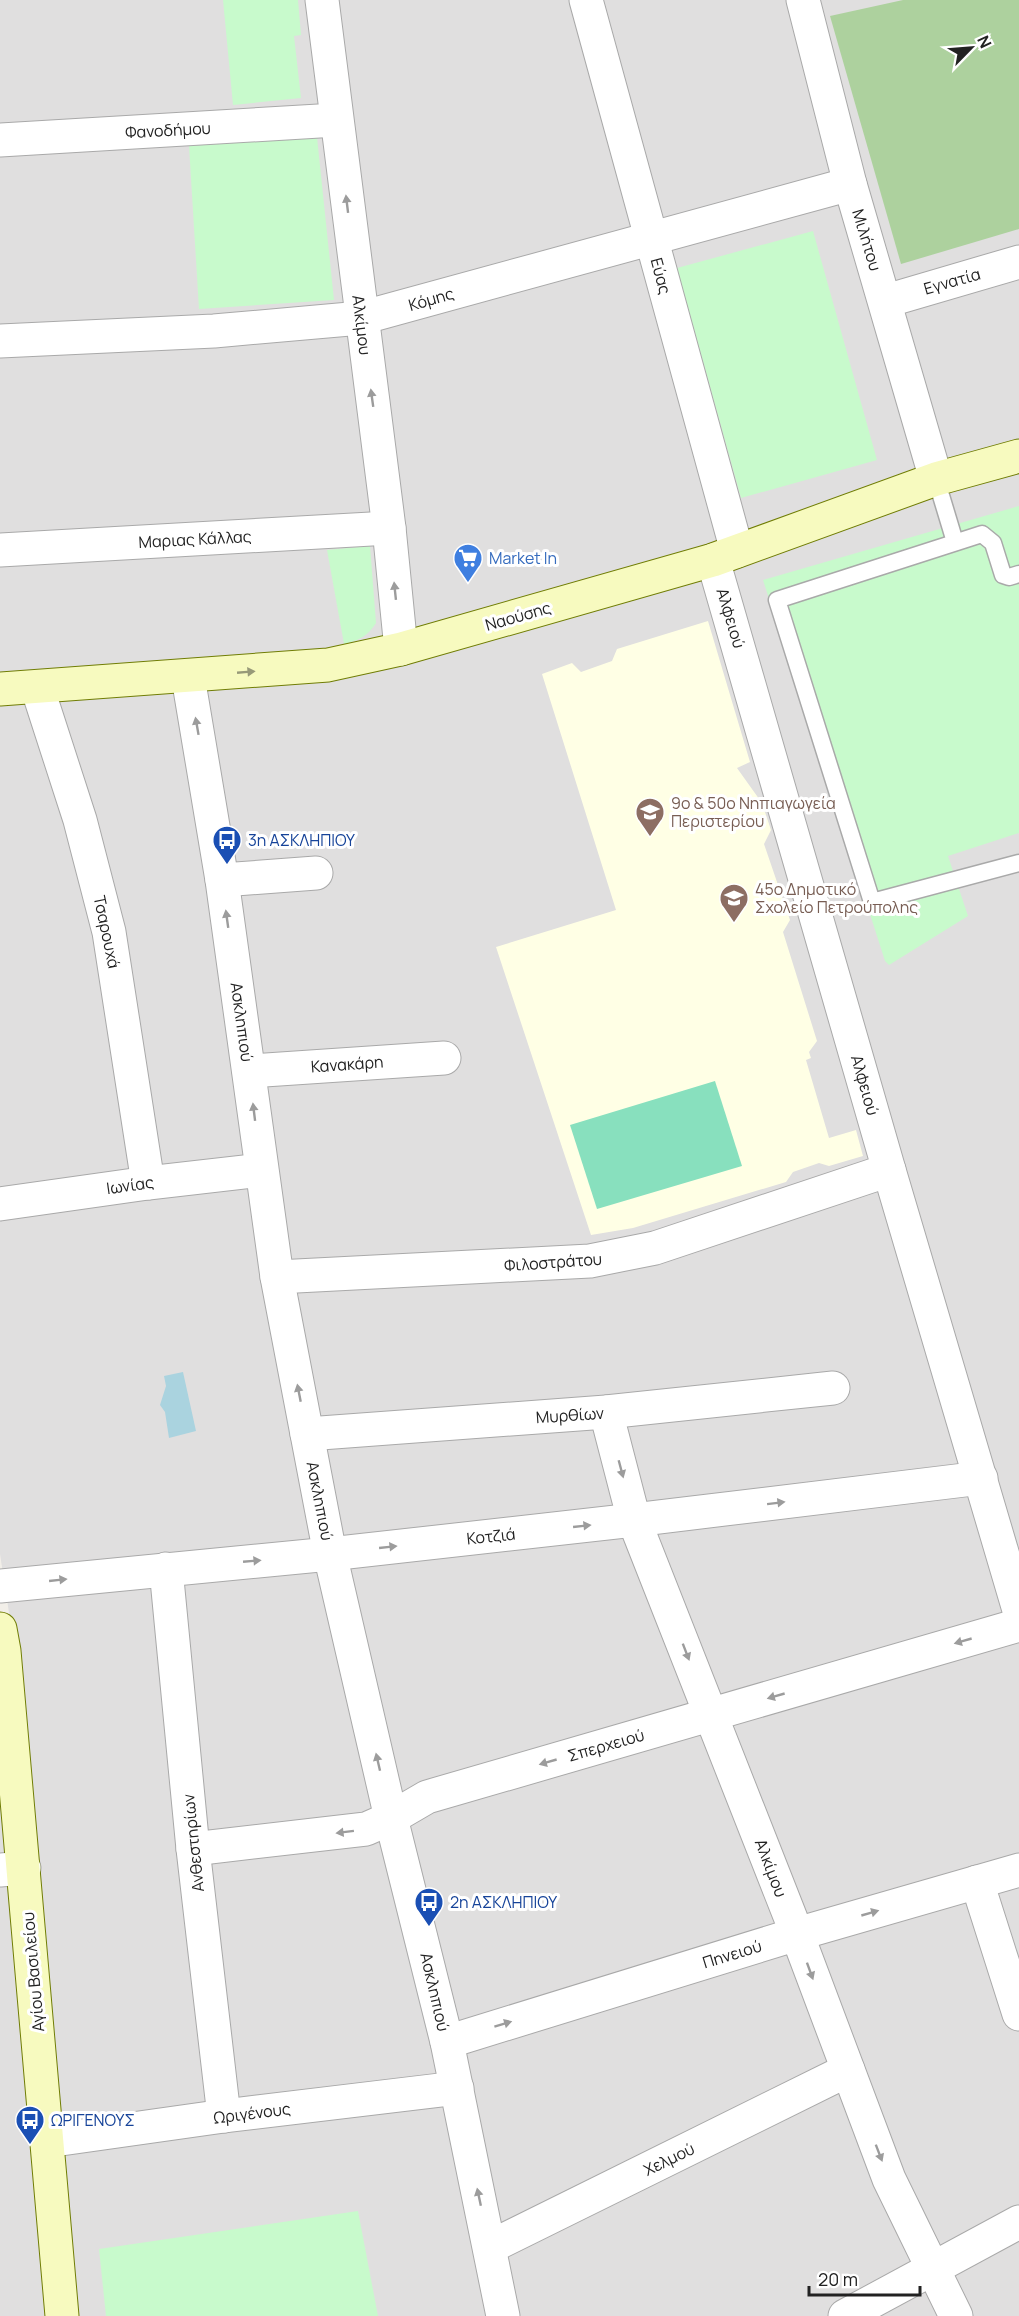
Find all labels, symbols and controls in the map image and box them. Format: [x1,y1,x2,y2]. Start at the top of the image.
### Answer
north arrow [941,18,1001,78]
text: N [972,32,997,52]
street label: Φανοδήμου [125,117,211,143]
one-way arrow [342,195,352,214]
street label: Μιλήτου [847,206,887,274]
street label: Εύας [646,255,676,297]
street label: Εγνατία [921,262,983,300]
street label: Κόμης [406,282,456,316]
street label: Αλκίμου [347,294,377,356]
one-way arrow [367,388,376,407]
street label: Μαριας Κάλλας [138,525,252,553]
supermarket icon: Market In [452,542,484,584]
place label: Market In [489,547,557,569]
one-way arrow [390,582,400,601]
street label: Αλφειού [711,585,751,651]
street label: Ναούσης [483,596,554,636]
one-way arrow [237,667,256,677]
one-way arrow [192,716,201,735]
place label: 9ο & 50ο Νηπιαγωγεία Περιστερίου [671,792,836,832]
school or university icon: 9ο & 50ο Νηπιαγωγεία Περιστερίου [634,796,666,838]
bus stop icon: 3η ΑΣΚΛΗΠΙΟΥ [211,824,243,866]
place label: 3η ΑΣΚΛΗΠΙΟΥ [248,829,355,851]
place label: 45ο Δημοτικό Σχολείο Πετρούπολης [755,878,918,918]
school or university icon: 45ο Δημοτικό Σχολείο Πετρούπολης [718,882,750,924]
street label: Τσαρουχά [89,894,125,970]
one-way arrow [223,909,232,928]
street label: Ασκληπιού [226,981,258,1063]
street label: Κανακάρη [310,1050,384,1078]
street label: Αλφειού [846,1052,884,1118]
one-way arrow [249,1102,259,1121]
street label: Ιωνίας [105,1171,155,1199]
street label: Φιλοστράτου [503,1248,603,1276]
one-way arrow [294,1383,303,1402]
street label: Μυρθίων [535,1402,605,1428]
one-way arrow [616,1459,626,1478]
street label: Ασκληπιού [302,1460,338,1542]
one-way arrow [766,1498,785,1508]
one-way arrow [573,1521,592,1531]
street label: Κοτζιά [465,1522,517,1550]
one-way arrow [379,1542,398,1552]
one-way arrow [243,1556,262,1566]
one-way arrow [49,1575,68,1585]
one-way arrow [954,1637,972,1646]
one-way arrow [682,1643,691,1661]
one-way arrow [766,1692,784,1701]
street label: Σπερχειού [565,1724,647,1766]
one-way arrow [373,1752,383,1771]
one-way arrow [539,1758,557,1767]
street label: Ανθεστηρίων [177,1793,209,1893]
one-way arrow [336,1827,355,1836]
street label: Αλκίμου [750,1836,792,1900]
bus stop icon: 2η ΑΣΚΛΗΠΙΟΥ [413,1886,445,1928]
place label: 2η ΑΣΚΛΗΠΙΟΥ [450,1891,557,1913]
one-way arrow [861,1908,879,1917]
street label: Αγίου Βασιλείου [17,1911,49,2033]
street label: Πηνειού [700,1935,764,1973]
street label: Ασκληπιού [415,1950,455,2034]
one-way arrow [806,1962,816,1980]
one-way arrow [494,2019,512,2029]
street label: Ωριγένους [212,2097,292,2129]
bus stop icon: ΩΡΙΓΕΝΟΥΣ [14,2104,46,2146]
place label: ΩΡΙΓΕΝΟΥΣ [51,2109,135,2131]
street label: Χελμού [640,2137,698,2181]
one-way arrow [875,2144,885,2162]
one-way arrow [474,2188,484,2206]
scale bar [809,2259,920,2297]
text: 20 m [818,2267,858,2291]

